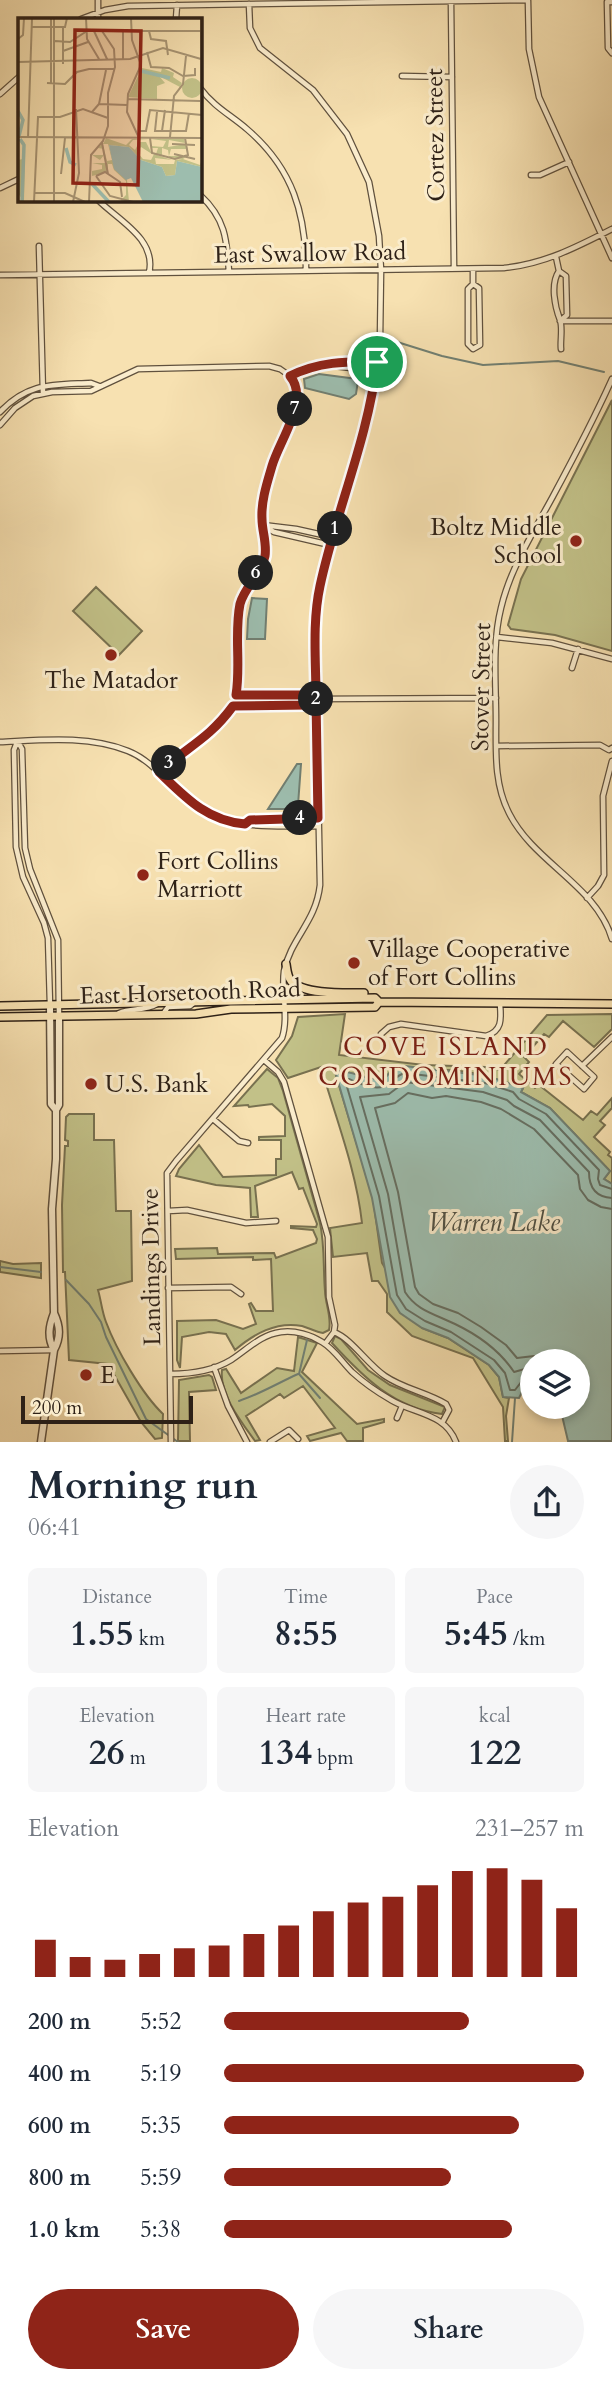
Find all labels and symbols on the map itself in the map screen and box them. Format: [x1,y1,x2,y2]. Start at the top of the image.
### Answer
inset map [18,18,201,201]
street label: Cortez Street [418,68,453,202]
street label: East Swallow Road [213,235,407,272]
pin [347,332,407,392]
pin: 7 [278,392,312,426]
place label: Boltz Middle School [430,511,562,572]
pin: 1 [318,512,352,546]
marker: Boltz Middle School [568,533,584,549]
pin: 6 [238,556,274,590]
street label: Stover Street [464,622,499,752]
marker: The Matador [103,647,119,663]
place label: The Matador [44,664,178,697]
pin: 2 [298,682,334,716]
pin: 3 [152,746,186,780]
pin: 4 [282,800,318,836]
place label: Fort Collins Marriott [157,845,278,906]
marker: Fort Collins Marriott [135,867,151,883]
place label: Village Cooperative of Fort Collins [368,933,570,994]
marker: Village Cooperative of Fort Collins [346,955,362,971]
street label: East Horsetooth Road [79,972,301,1013]
district label: COVE ISLAND CONDOMINIUMS [318,1029,574,1094]
place label: U.S. Bank [105,1068,209,1101]
marker: U.S. Bank [83,1076,99,1092]
street label: Landings Drive [134,1188,169,1346]
water label: Warren Lake [428,1205,561,1240]
place label: E [100,1359,115,1392]
marker: E [78,1367,94,1383]
scale bar [21,1392,192,1424]

